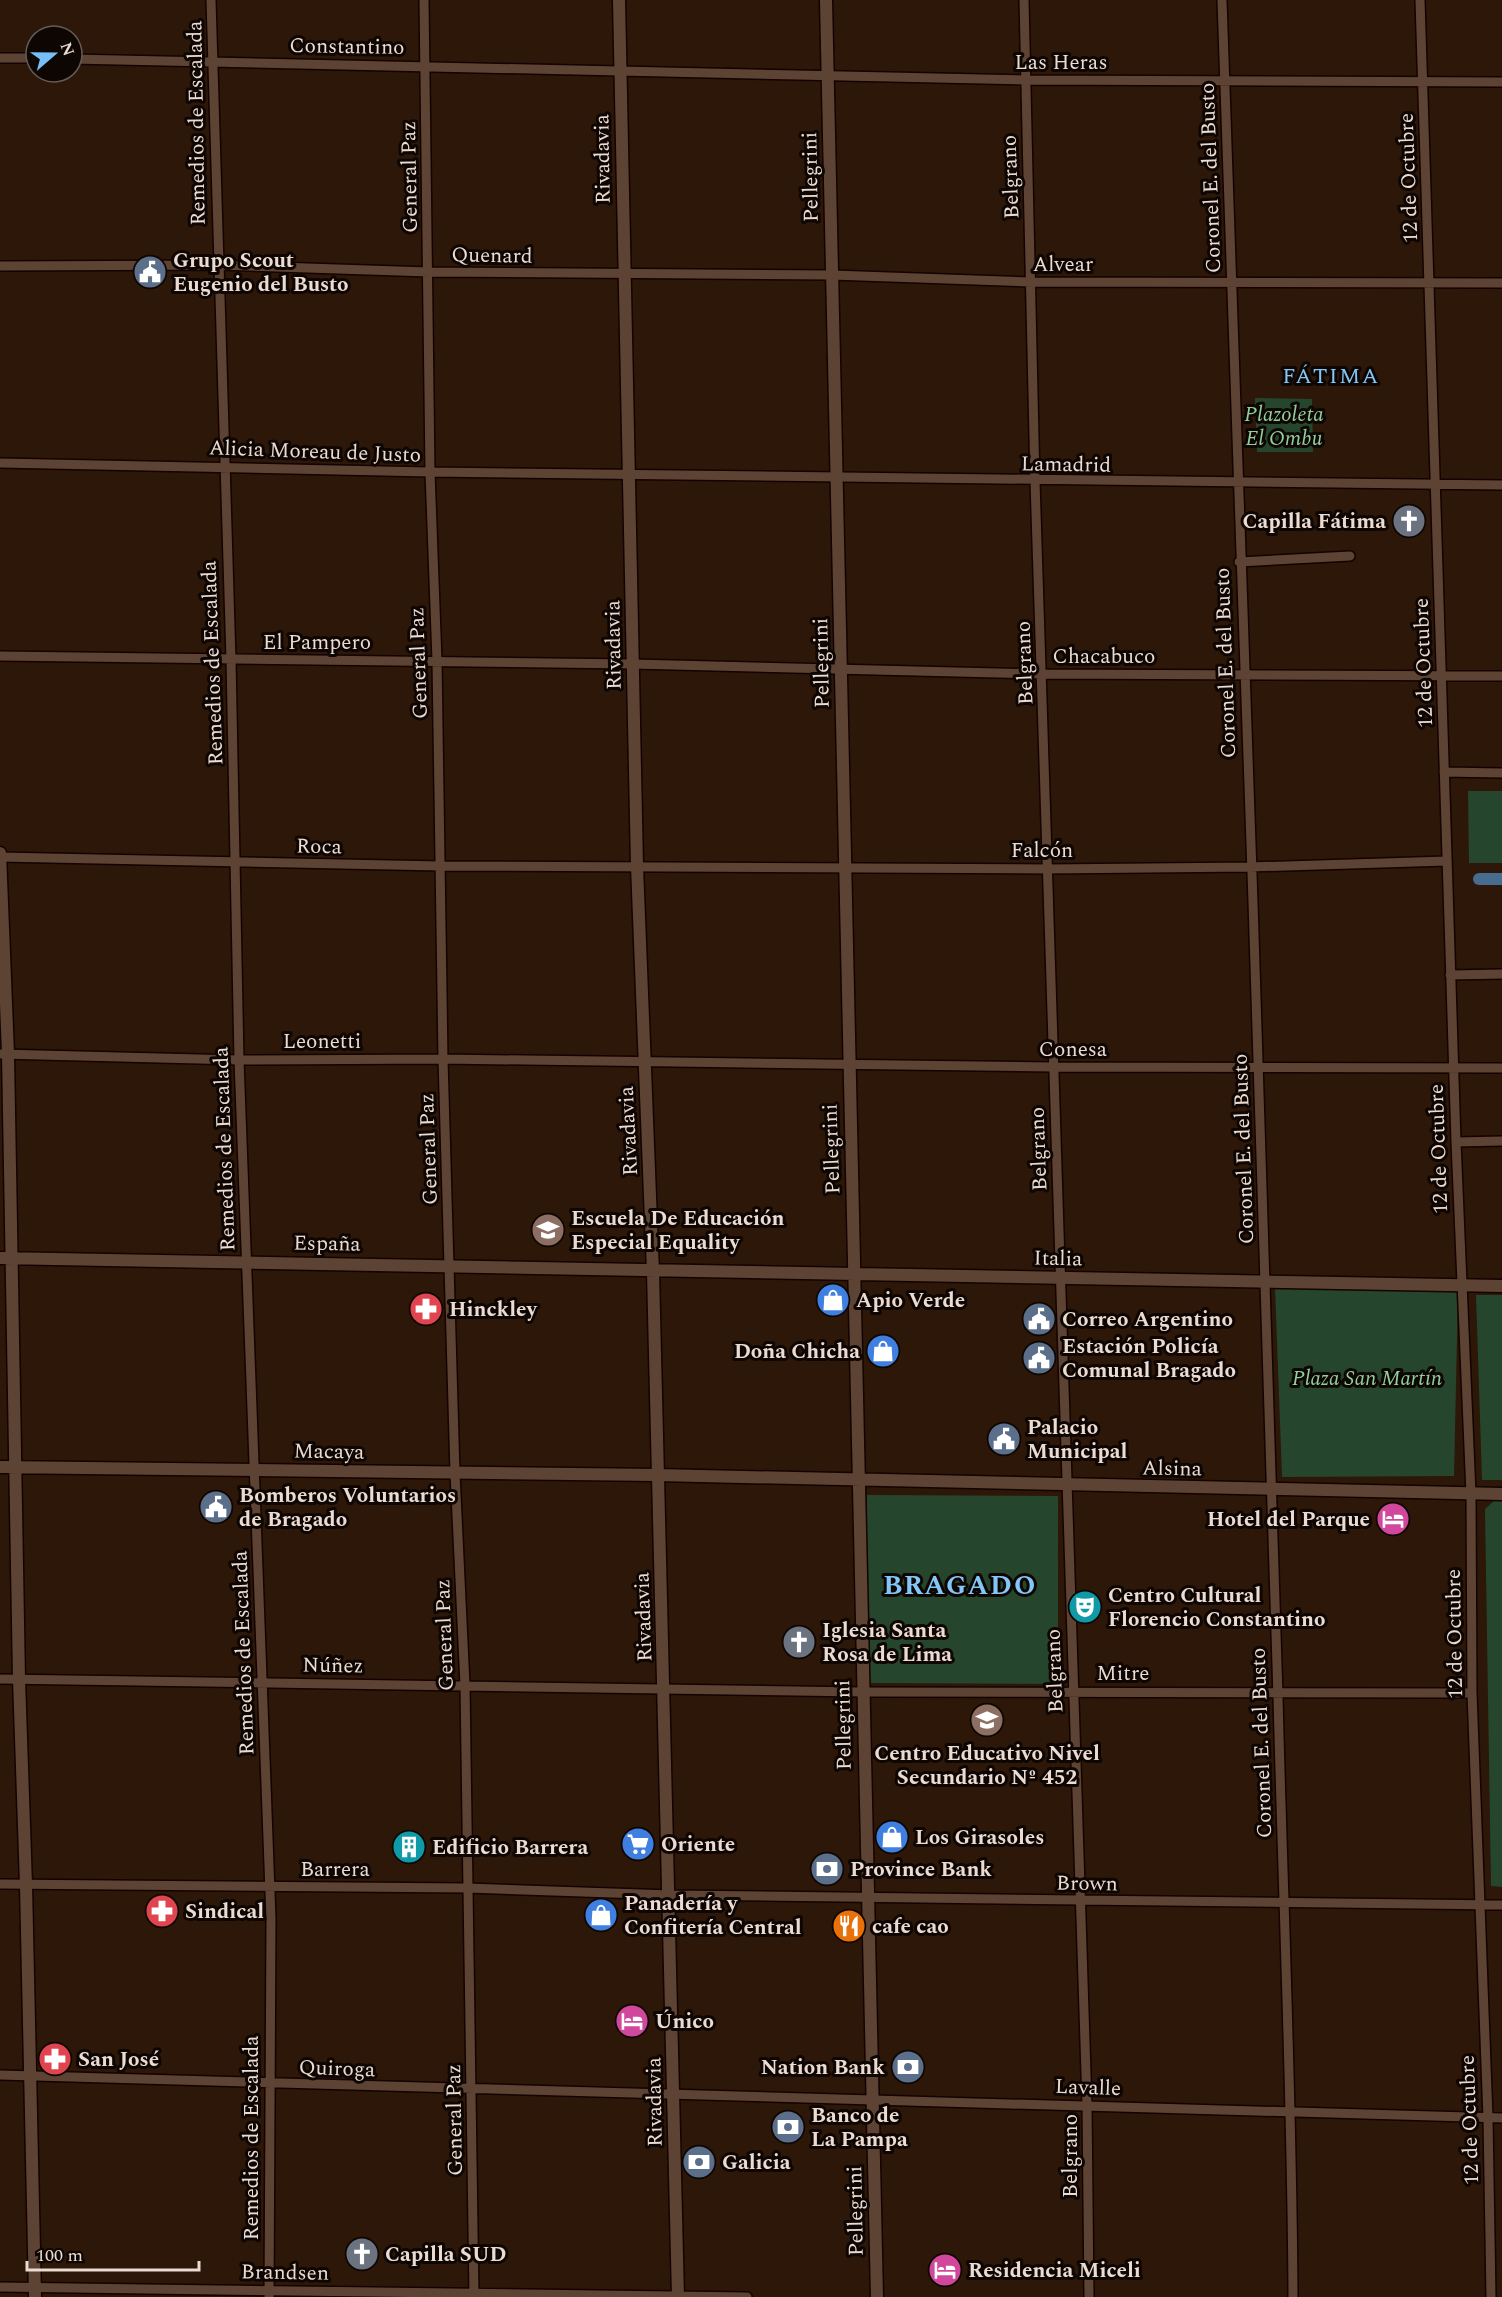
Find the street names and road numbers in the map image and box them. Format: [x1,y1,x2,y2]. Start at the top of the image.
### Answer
street label: Remedios de Escalada [179,20,215,226]
street label: Constantino [289,30,405,64]
street label: Las Heras [1015,47,1107,79]
street label: Coronel E. del Busto [1192,82,1230,274]
street label: Rivadavia [586,113,620,204]
street label: 12 de Octubre [1391,113,1427,243]
street label: General Paz [393,121,427,233]
street label: Pellegrini [794,131,828,223]
street label: Belgrano [994,134,1028,219]
street label: Quenard [451,239,533,273]
street label: Alvear [1033,249,1093,281]
street label: Alicia Moreau de Justo [208,432,422,472]
street label: Lamadrid [1021,448,1111,482]
street label: Remedios de Escalada [193,559,233,766]
street label: Coronel E. del Busto [1207,567,1245,759]
street label: 12 de Octubre [1406,598,1442,728]
street label: Rivadavia [597,599,631,690]
street label: General Paz [401,606,437,719]
street label: Pellegrini [805,617,839,709]
street label: Belgrano [1008,620,1042,705]
street label: El Pampero [263,627,371,659]
street label: Chacabuco [1053,641,1155,673]
street label: Roca [296,831,343,863]
street label: Falcón [1011,835,1073,867]
street label: Leonetti [283,1026,361,1058]
street label: Conesa [1039,1034,1108,1066]
street label: Remedios de Escalada [205,1045,245,1252]
street label: Coronel E. del Busto [1225,1053,1263,1245]
street label: 12 de Octubre [1421,1084,1457,1214]
street label: Rivadavia [611,1085,647,1177]
street label: General Paz [411,1092,447,1205]
street label: Pellegrini [814,1103,850,1195]
street label: Belgrano [1022,1106,1056,1191]
street label: España [293,1227,362,1261]
street label: Italia [1033,1243,1083,1275]
street label: Macaya [293,1435,365,1469]
street label: Alsina [1142,1452,1203,1486]
street label: Remedios de Escalada [224,1549,264,1756]
street label: 12 de Octubre [1438,1569,1472,1699]
street label: Rivadavia [626,1571,662,1662]
street label: General Paz [427,1578,463,1691]
street label: Belgrano [1038,1628,1072,1713]
street label: Coronel E. del Busto [1243,1647,1281,1839]
street label: Núñez [302,1649,364,1683]
street label: Mitre [1097,1658,1149,1690]
street label: Pellegrini [827,1679,861,1771]
street label: Barrera [300,1854,371,1886]
street label: Brown [1056,1867,1118,1901]
street label: Remedios de Escalada [236,2035,268,2240]
street label: Quiroga [298,2052,376,2086]
street label: 12 de Octubre [1452,2055,1488,2185]
street label: Rivadavia [638,2056,672,2147]
street label: General Paz [438,2064,472,2176]
street label: Lavalle [1054,2071,1122,2105]
street label: Belgrano [1055,2114,1087,2198]
street label: Pellegrini [839,2165,873,2257]
street label: Brandsen [241,2256,329,2290]

